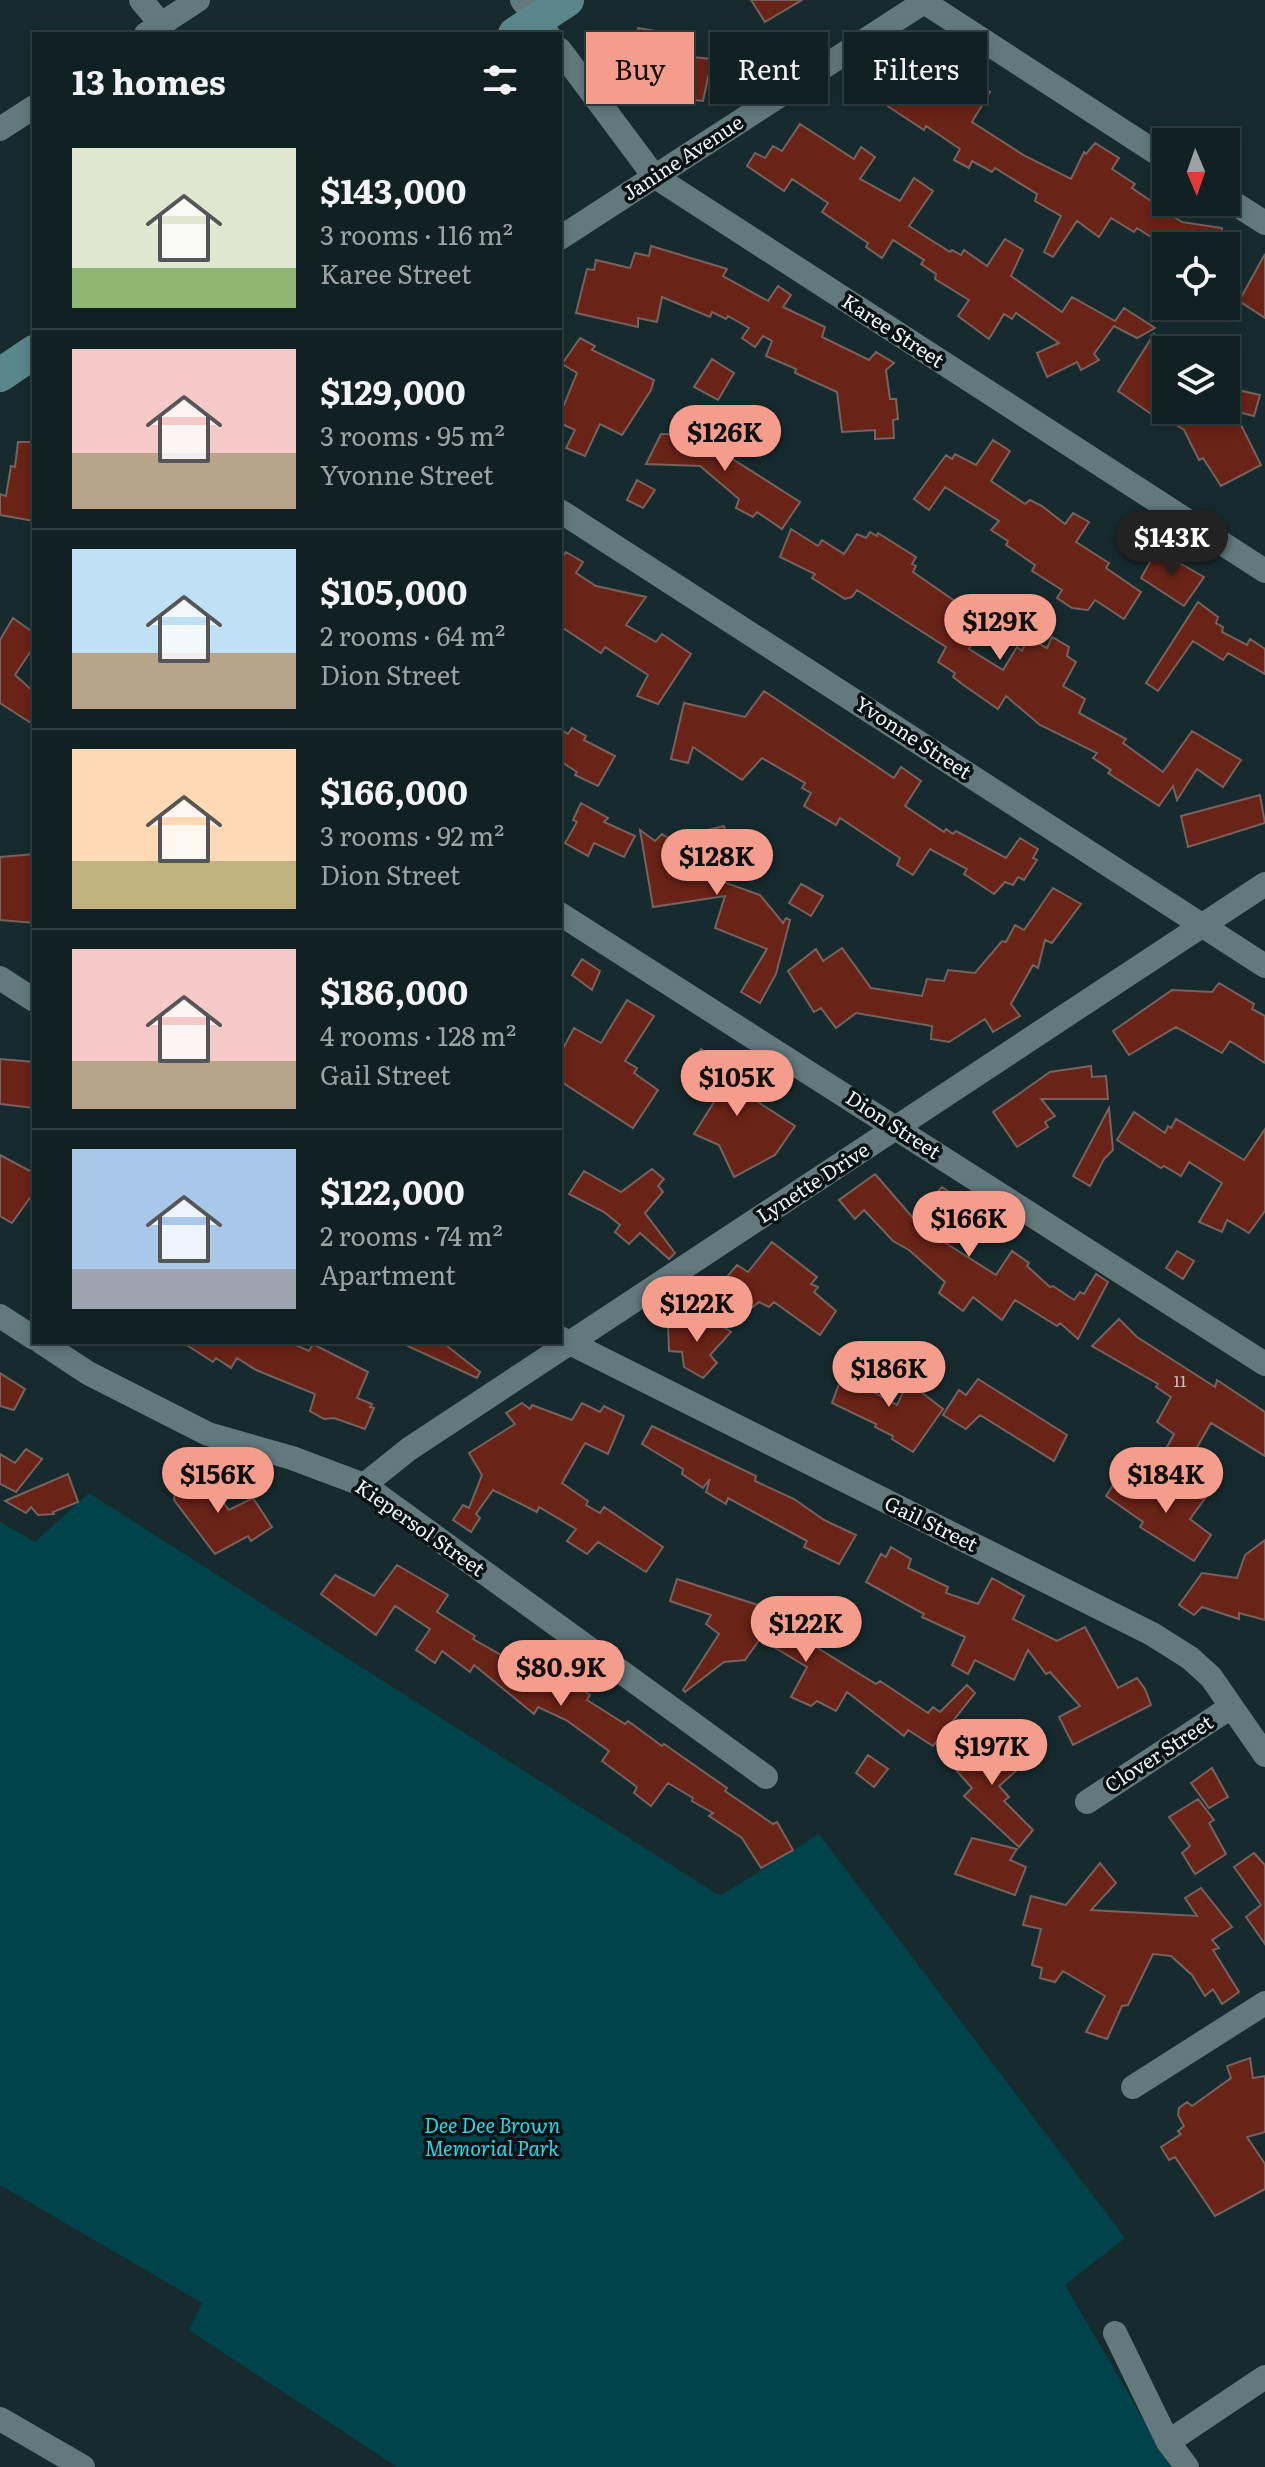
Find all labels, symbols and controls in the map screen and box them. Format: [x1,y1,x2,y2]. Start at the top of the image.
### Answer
chip: Buy [586,32,694,104]
chip: Rent [710,32,828,104]
chip: Filters [844,32,987,104]
text: 13 homes [72,55,226,105]
icon: filters [478,58,522,102]
street label: Janine Avenue [616,106,748,207]
north arrow [1152,128,1240,216]
map controls [1152,128,1240,424]
text: $143,000 [320,164,466,214]
icon: home [136,180,232,276]
text: 3 rooms · 116 m² [320,214,513,253]
button: locate [1152,232,1240,320]
text: Karee Street [320,253,472,292]
street label: Karee Street [837,285,951,374]
button: layers [1152,336,1240,424]
text: $129,000 [320,365,466,415]
icon: home [136,381,232,477]
pin: $126K [669,405,781,473]
text: $126K [687,411,763,450]
text: 3 rooms · 95 m² [320,415,505,454]
text: Yvonne Street [320,454,494,493]
pin: $143K [1116,510,1228,578]
text: $143K [1134,516,1210,555]
text: $105,000 [320,565,468,615]
icon: home [136,581,232,677]
pin: $129K [944,594,1056,662]
text: $129K [962,600,1038,639]
text: 2 rooms · 64 m² [320,615,505,654]
text: Dion Street [320,654,460,693]
street label: Yvonne Street [850,687,978,785]
text: $166,000 [320,765,468,815]
icon: home [136,781,232,877]
text: 3 rooms · 92 m² [320,815,504,854]
pin: $128K [661,829,773,897]
text: $128K [679,835,755,874]
text: Dion Street [320,854,460,893]
text: $186,000 [320,965,468,1015]
icon: home [136,981,232,1077]
text: 4 rooms · 128 m² [320,1015,516,1054]
pin: $105K [681,1050,793,1118]
text: Gail Street [320,1054,451,1093]
text: $105K [699,1056,775,1095]
street label: Dion Street [841,1081,948,1165]
street label: Lynette Drive [750,1134,874,1229]
text: $122,000 [320,1165,465,1215]
icon: home [136,1181,232,1277]
pin: $166K [913,1191,1025,1259]
text: $166K [931,1197,1008,1236]
text: 2 rooms · 74 m² [320,1215,503,1254]
text: Apartment [320,1254,456,1293]
pin: $122K [641,1276,753,1344]
text: $122K [660,1282,734,1321]
pin: $186K [833,1341,945,1409]
text: $186K [850,1347,928,1386]
house number: 11 [1173,1368,1187,1392]
pin: $156K [162,1447,274,1515]
pin: $184K [1110,1447,1222,1515]
text: $156K [180,1453,256,1492]
text: $184K [1127,1453,1205,1492]
street label: Kiepersol Street [350,1470,492,1582]
street label: Gail Street [880,1487,984,1558]
pin: $122K [750,1596,862,1664]
text: $122K [769,1602,843,1641]
pin: $80.9K [496,1640,626,1708]
text: $80.9K [516,1646,606,1685]
street label: Clover Street [1098,1706,1218,1799]
pin: $197K [936,1719,1048,1787]
text: $197K [954,1725,1030,1764]
park label: Dee Dee Brown Memorial Park [424,2109,560,2162]

